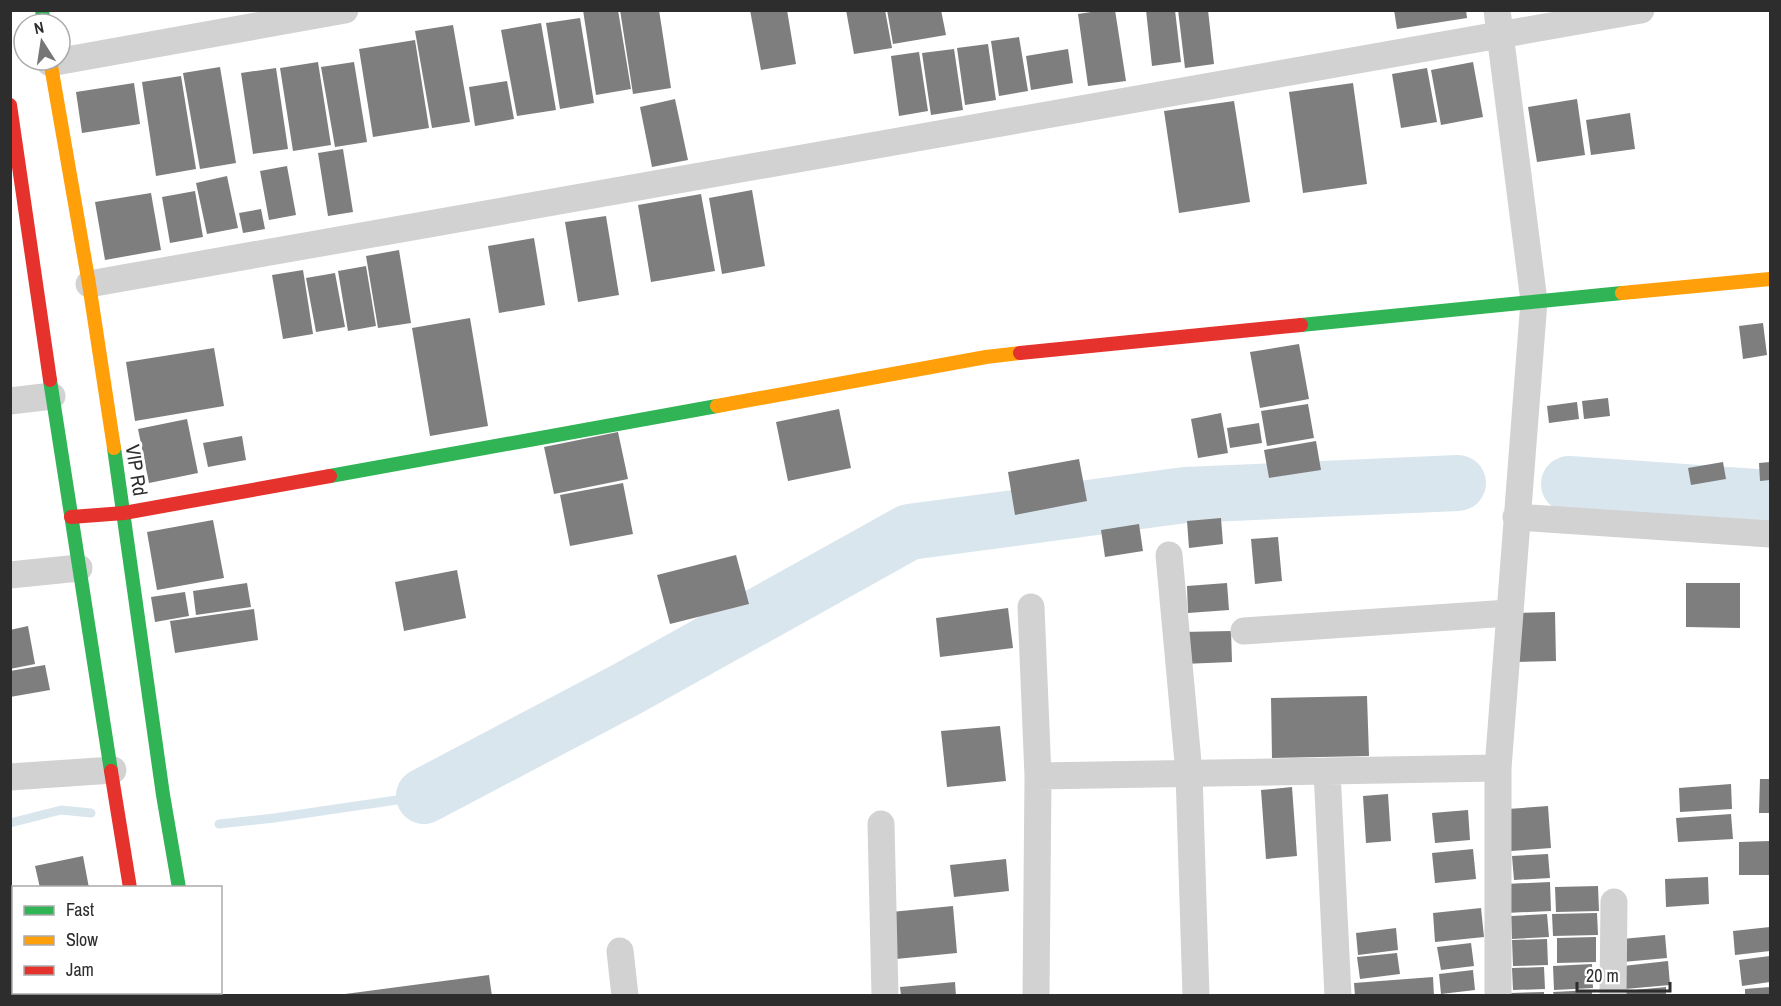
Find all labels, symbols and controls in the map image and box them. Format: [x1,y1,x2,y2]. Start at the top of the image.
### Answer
north arrow [12,12,72,72]
text: N [32,16,46,39]
street label: VIP Rd [120,442,154,498]
legend [12,886,222,994]
text: Fast [66,897,94,922]
text: Slow [66,927,98,952]
scale bar [1577,955,1670,993]
text: Jam [66,957,94,982]
text: 20 m [1586,963,1619,988]

